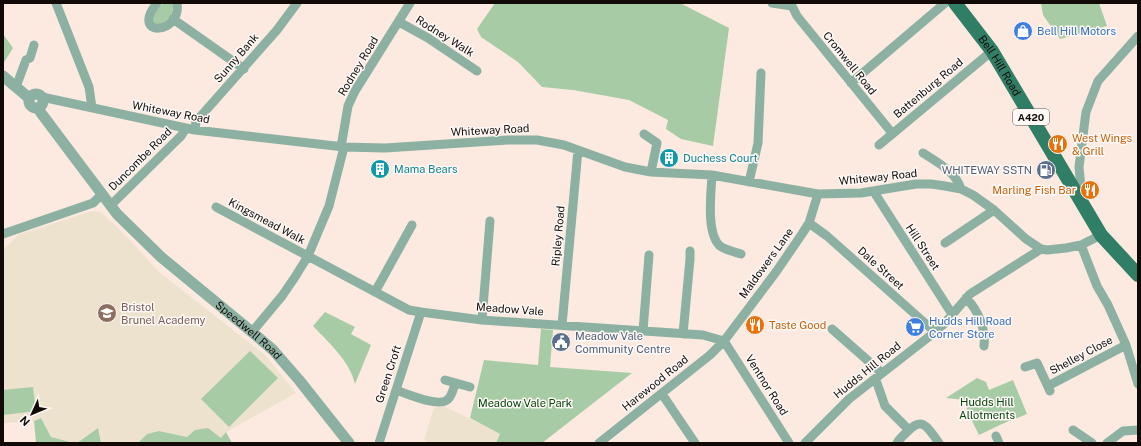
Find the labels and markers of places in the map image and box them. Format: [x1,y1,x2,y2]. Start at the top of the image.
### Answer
shop icon: Bell Hill Motors [1012,20,1034,42]
place label: Bell Hill Motors [1037,25,1116,37]
place label: West Wings & Grill [1072,132,1133,157]
restaurant icon: West Wings & Grill [1047,133,1069,155]
building icon: Duchess Court [658,147,680,169]
place label: Duchess Court [683,152,758,164]
building icon: Mama Bears [369,158,391,180]
fuel station icon: WHITEWAY SSTN [1035,159,1057,181]
place label: Mama Bears [394,163,458,175]
place label: WHITEWAY SSTN [942,164,1032,176]
restaurant icon: Marling Fish Bar [1079,179,1101,201]
place label: Marling Fish Bar [992,184,1076,196]
place label: Bristol Brunel Academy [121,301,205,326]
school or university icon: Bristol Brunel Academy [96,302,118,324]
restaurant icon: Taste Good [744,314,766,336]
place label: Hudds Hill Road Corner Store [929,315,1012,340]
supermarket icon: Hudds Hill Road Corner Store [904,316,926,338]
place label: Taste Good [769,319,826,331]
place label: Meadow Vale Community Centre [575,330,671,355]
public building icon: Meadow Vale Community Centre [550,331,572,353]

